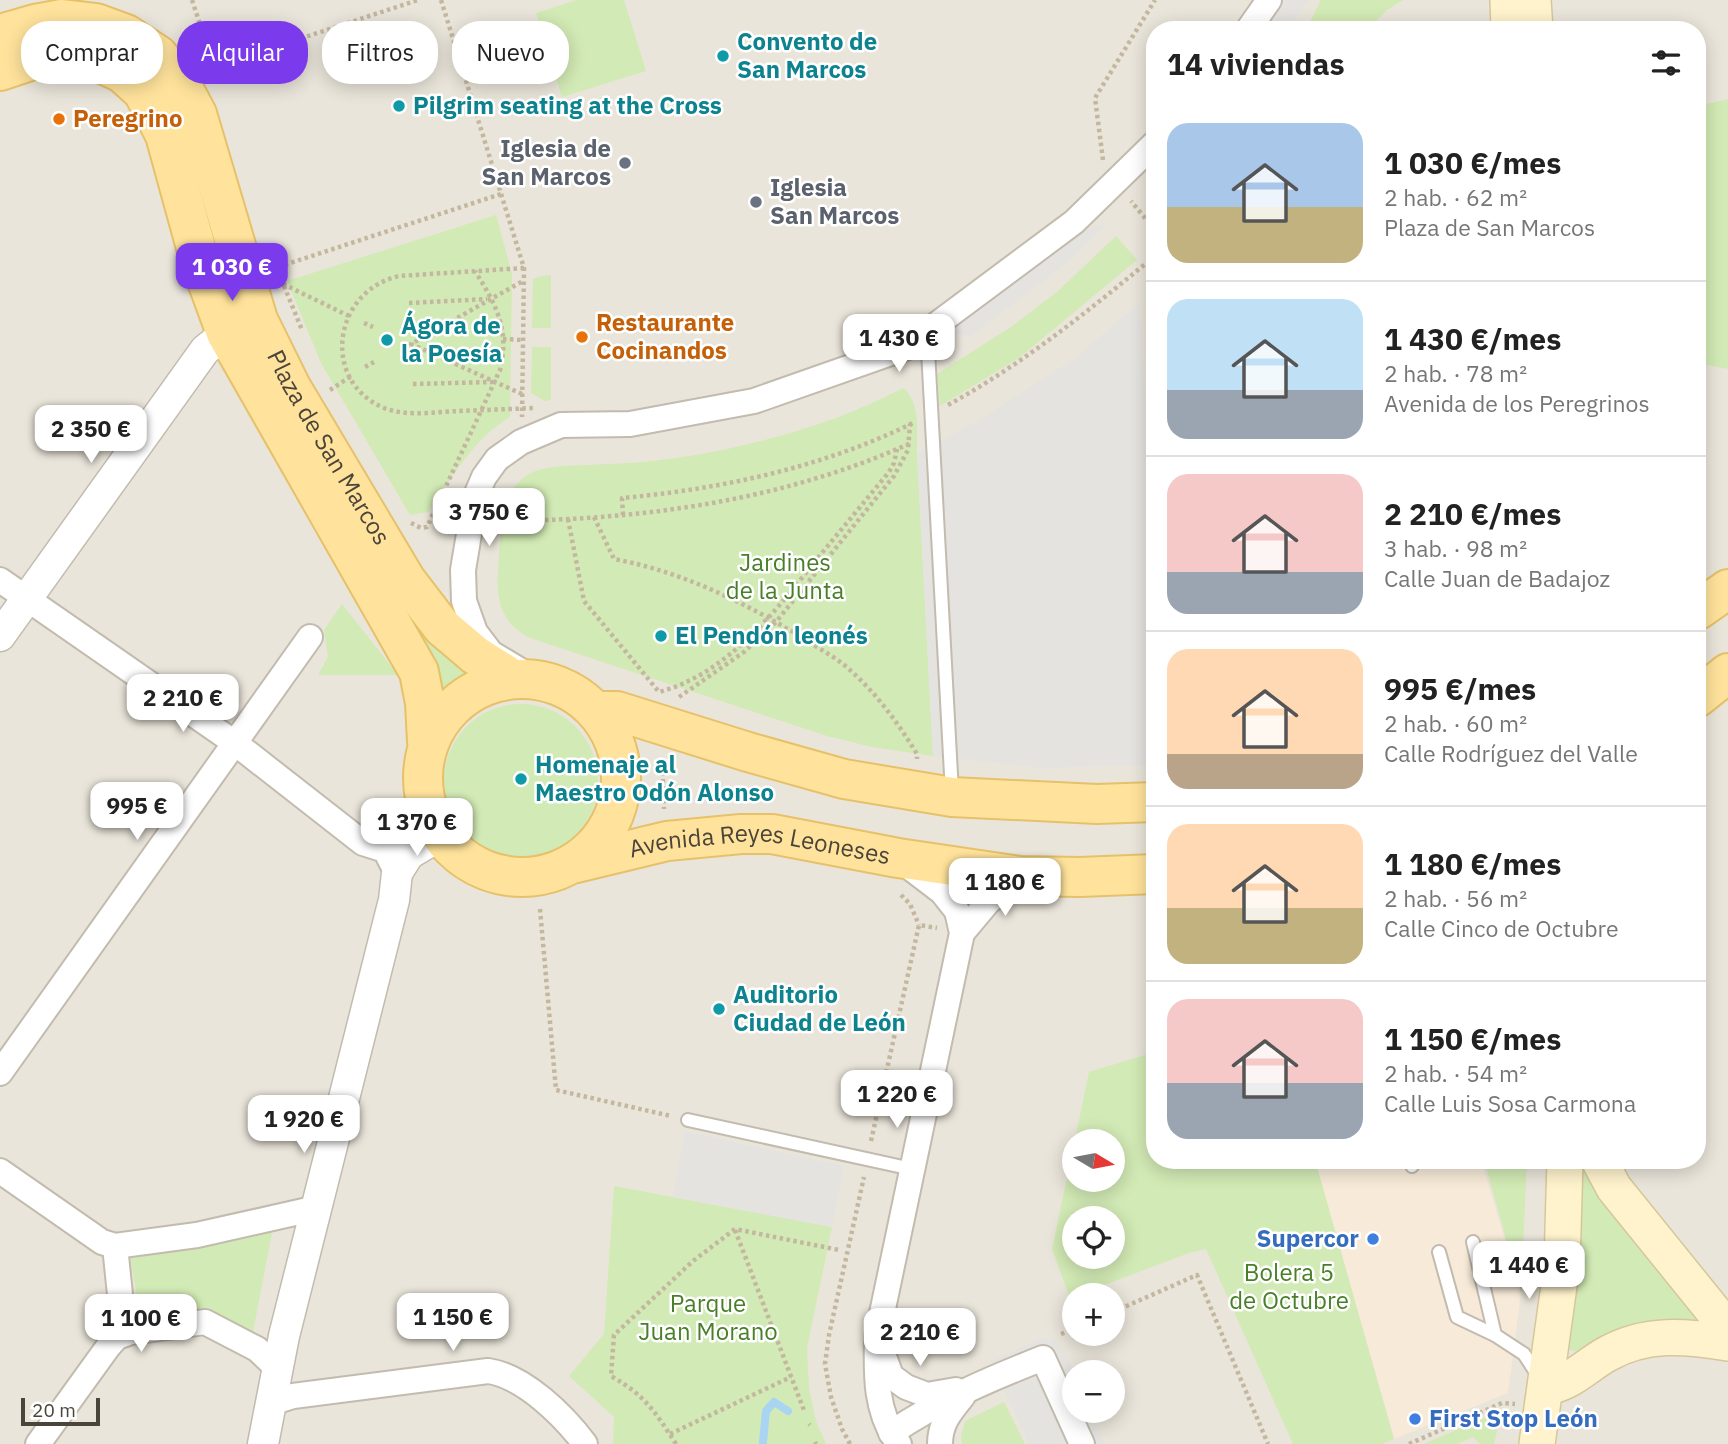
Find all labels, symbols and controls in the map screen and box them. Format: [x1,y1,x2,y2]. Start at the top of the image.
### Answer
chip: Comprar [21,21,163,84]
chip: Alquilar [177,21,308,84]
chip: Filtros [322,21,438,84]
chip: Nuevo [452,21,569,84]
place label: Convento de San Marcos [737,25,877,85]
text: 14 viviendas [1167,44,1345,83]
icon: filters [1647,44,1685,82]
marker: Convento de San Marcos [715,48,731,64]
place label: Pilgrim seating at the Cross [413,89,722,121]
marker: Pilgrim seating at the Cross [391,98,407,114]
place label: Peregrino [73,102,182,134]
marker: Peregrino [51,111,67,127]
place label: Iglesia de San Marcos [482,132,611,192]
text: 1 030 €/mes [1384,143,1561,182]
icon: home [1223,151,1307,235]
marker: Iglesia de San Marcos [617,155,633,171]
place label: Iglesia San Marcos [770,171,899,231]
text: 2 hab. · 62 m² [1384,182,1527,212]
marker: Iglesia San Marcos [748,194,764,210]
text: Plaza de San Marcos [1384,212,1595,242]
pin: 1 030 € [167,244,297,303]
text: 1 030 € [192,251,272,281]
place label: Restaurante Cocinandos [596,306,734,366]
place label: Ágora de la Poesía [401,309,503,369]
pin: 1 430 € [834,314,964,374]
text: 1 430 €/mes [1384,319,1561,358]
text: 1 430 € [859,322,939,352]
icon: home [1223,327,1307,411]
marker: Restaurante Cocinandos [574,329,590,345]
marker: Ágora de la Poesía [379,332,395,348]
street label: Plaza de San Marcos [260,344,398,550]
text: 2 hab. · 78 m² [1384,358,1527,388]
text: Avenida de los Peregrinos [1384,388,1650,418]
pin: 2 350 € [26,406,156,465]
text: 2 350 € [51,413,131,443]
pin: 3 750 € [424,489,554,548]
text: 2 210 €/mes [1384,494,1561,533]
text: 3 750 € [449,496,529,526]
icon: home [1223,502,1307,586]
text: 3 hab. · 98 m² [1384,533,1527,563]
park label: Jardines de la Junta [726,546,844,606]
text: Calle Juan de Badajoz [1384,563,1610,593]
place label: El Pendón leonés [675,619,868,651]
marker: El Pendón leonés [653,628,669,644]
text: 995 €/mes [1384,669,1536,708]
pin: 2 210 € [118,674,248,734]
icon: home [1223,677,1307,761]
text: 2 210 € [143,682,223,712]
text: 2 hab. · 60 m² [1384,708,1527,738]
text: Calle Rodríguez del Valle [1384,738,1638,768]
place label: Homenaje al Maestro Odón Alonso [535,748,774,808]
marker: Homenaje al Maestro Odón Alonso [513,771,529,787]
pin: 995 € [88,782,186,842]
text: 995 € [106,790,168,820]
pin: 1 370 € [352,798,482,858]
text: 1 370 € [377,806,457,836]
street label: Avenida Reyes Leoneses [625,817,893,871]
text: 1 180 €/mes [1384,844,1561,883]
icon: home [1223,852,1307,936]
pin: 1 180 € [940,858,1070,918]
text: 1 180 € [965,866,1045,896]
text: 2 hab. · 56 m² [1384,883,1527,913]
text: Calle Cinco de Octubre [1384,913,1619,943]
place label: Auditorio Ciudad de León [733,978,906,1038]
marker: Auditorio Ciudad de León [711,1001,727,1017]
text: 1 150 €/mes [1384,1019,1561,1058]
icon: home [1223,1027,1307,1111]
text: 2 hab. · 54 m² [1384,1058,1527,1088]
pin: 1 220 € [832,1070,962,1130]
text: 1 220 € [857,1078,937,1108]
text: Calle Luis Sosa Carmona [1384,1088,1636,1118]
pin: 1 920 € [239,1096,369,1155]
text: 1 920 € [264,1103,344,1133]
north arrow [1062,1129,1125,1192]
map controls [1062,1129,1125,1423]
button: locate [1062,1206,1125,1269]
place label: Supercor [1257,1222,1359,1254]
marker: Supercor [1365,1231,1381,1247]
pin: 1 440 € [1464,1242,1594,1301]
text: 1 440 € [1489,1249,1569,1279]
park label: Bolera 5 de Octubre [1229,1256,1349,1316]
button: + [1062,1283,1125,1346]
park label: Parque Juan Morano [638,1287,778,1347]
pin: 1 100 € [76,1294,206,1354]
pin: 1 150 € [388,1294,518,1353]
text: 1 150 € [413,1301,493,1331]
text: 1 100 € [101,1302,181,1332]
pin: 2 210 € [855,1308,985,1368]
text: 2 210 € [880,1316,960,1346]
button: − [1062,1360,1125,1423]
scale bar [21,1395,100,1427]
text: 20 m [32,1398,76,1422]
place label: First Stop León [1429,1402,1598,1434]
marker: First Stop León [1407,1411,1423,1427]

